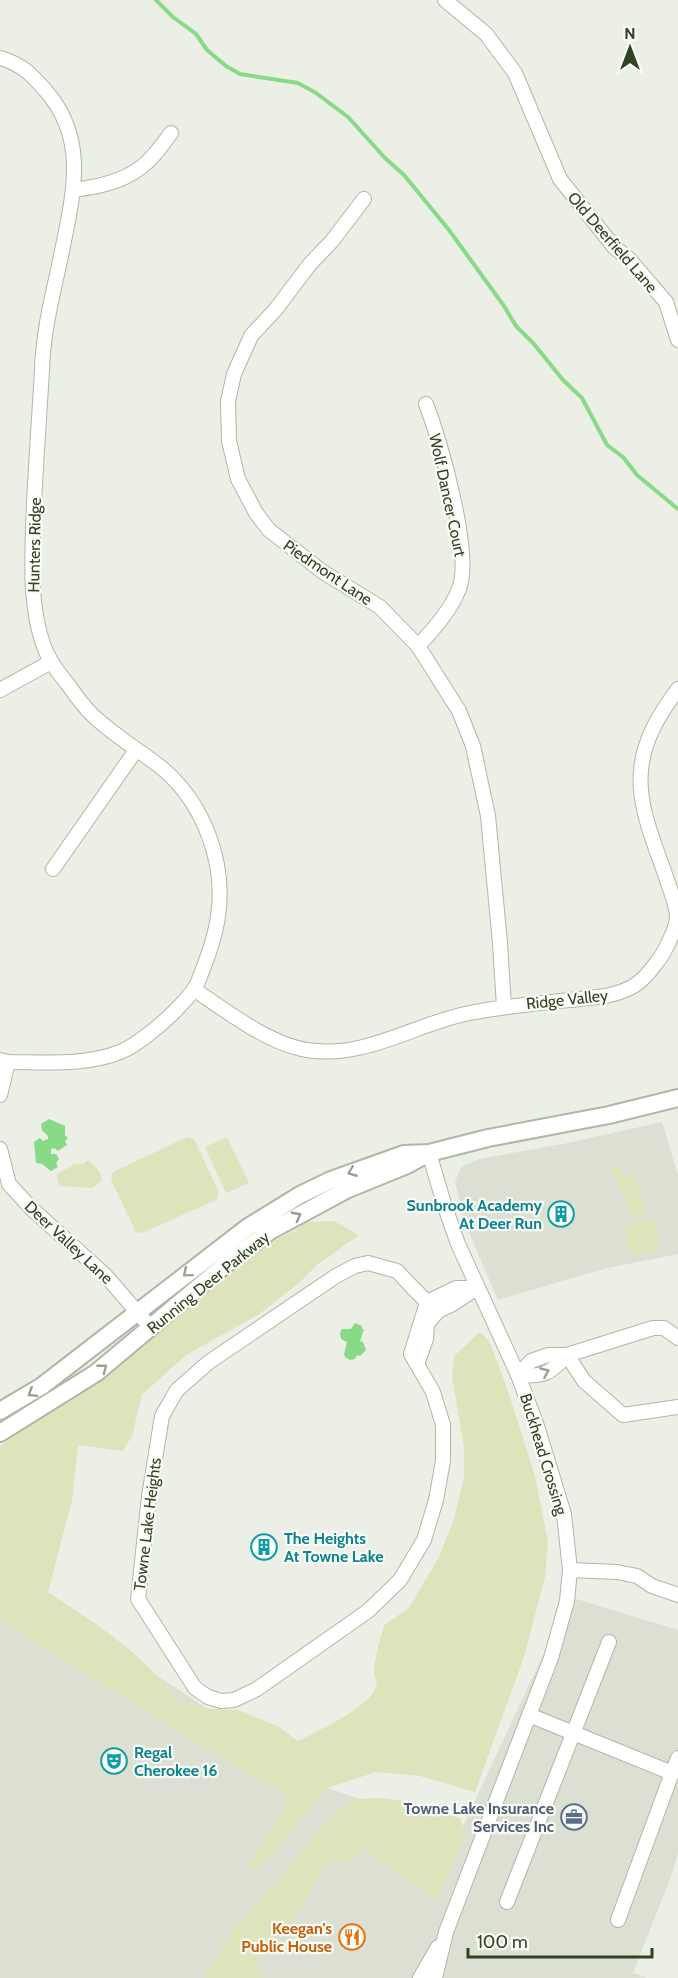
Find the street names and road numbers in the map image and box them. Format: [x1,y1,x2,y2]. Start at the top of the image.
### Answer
street label: Old Deerfield Lane [564,188,662,297]
street label: Wolf Dancer Court [425,432,470,559]
street label: Hunters Ridge [24,497,45,593]
street label: Piedmont Lane [280,536,376,609]
street label: Ridge Valley [525,986,609,1013]
street label: Deer Valley Lane [21,1197,117,1288]
street label: Running Deer Parkway [143,1227,273,1338]
street label: Buckhead Crossing [516,1391,571,1518]
street label: Towne Lake Heights [130,1456,165,1592]

